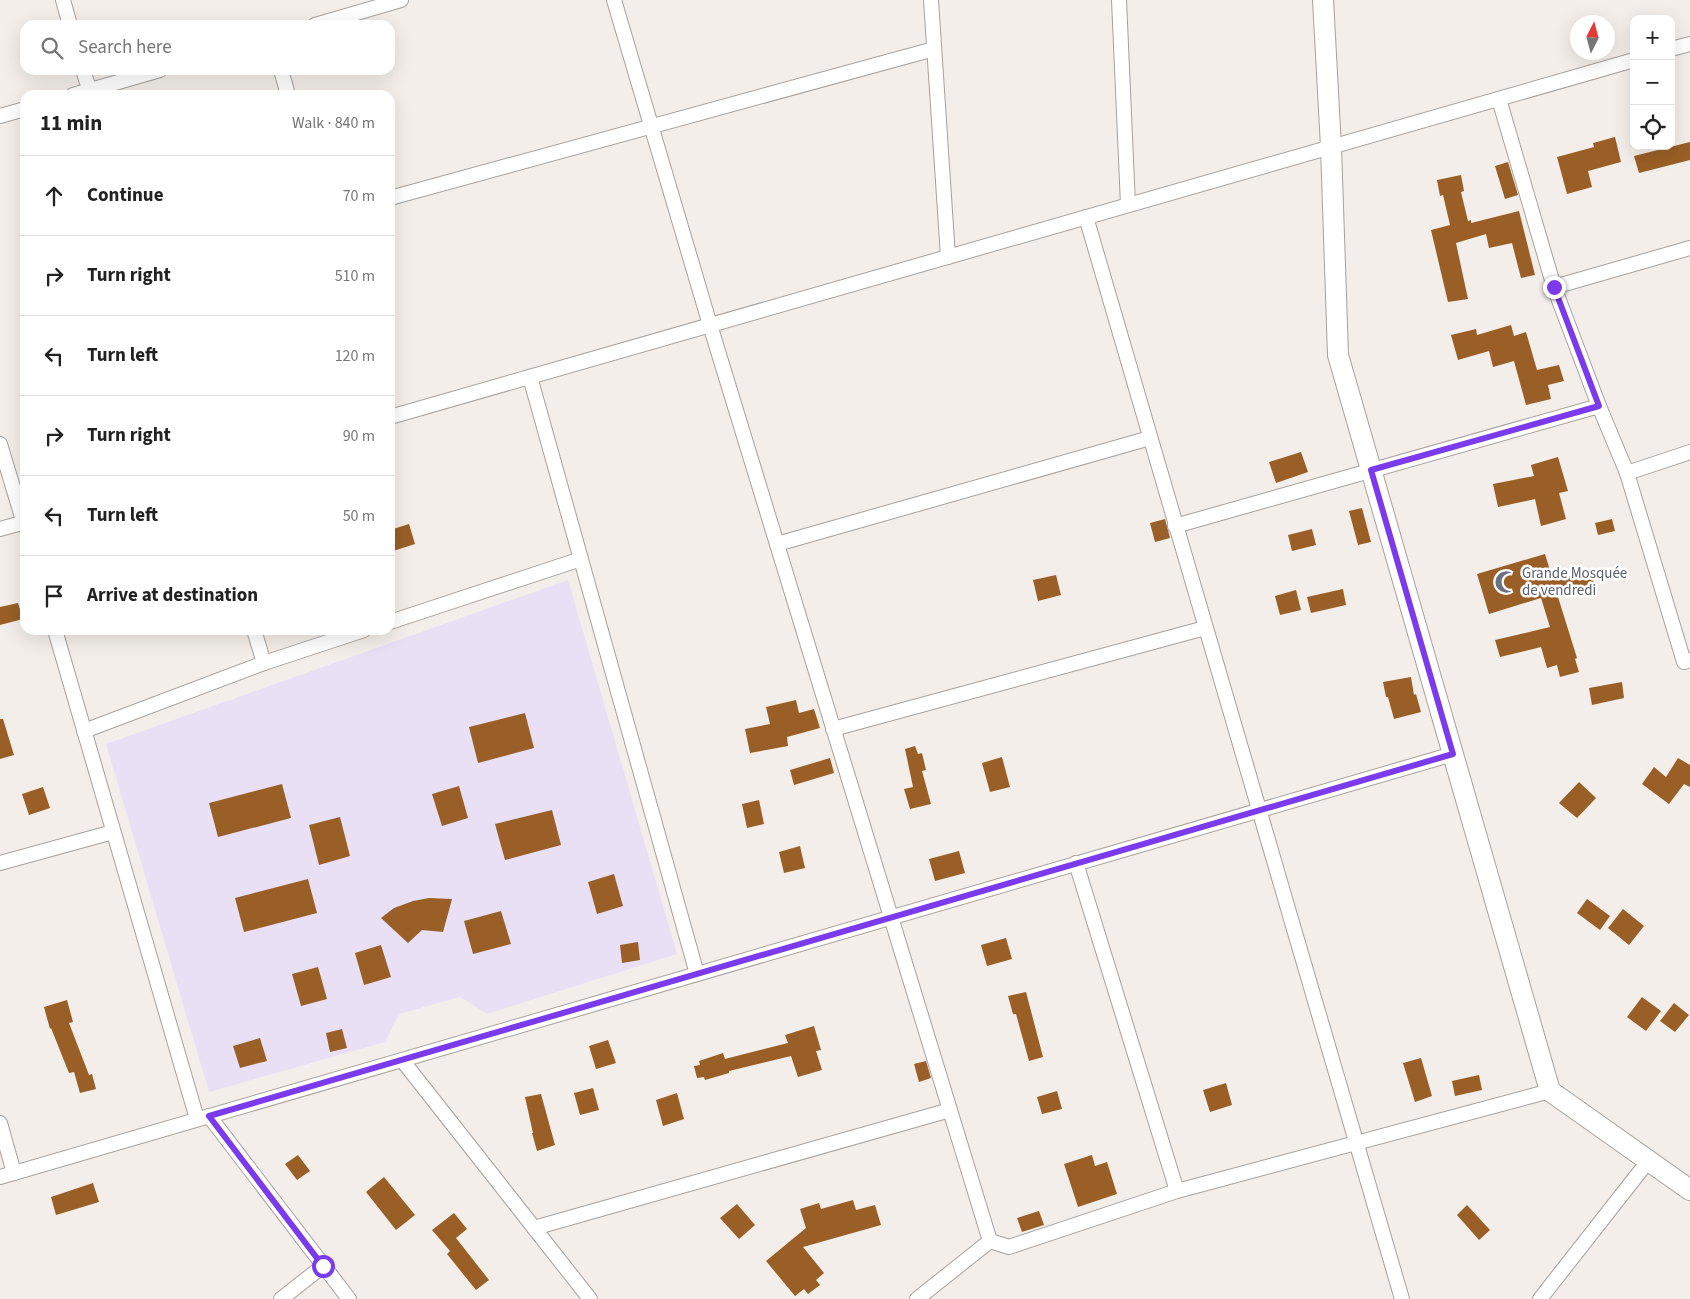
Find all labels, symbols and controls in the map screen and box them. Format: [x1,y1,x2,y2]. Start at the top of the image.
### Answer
north arrow [1570,15,1615,60]
map controls [1630,15,1675,150]
button: + [1630,15,1675,60]
search box [20,20,395,75]
icon: search [38,34,66,62]
text: Search here [78,34,172,61]
button: − [1630,60,1675,105]
button: locate [1630,105,1675,150]
text: 11 min [40,108,102,138]
text: Walk · 840 m [292,112,375,134]
icon: ahead [40,182,68,210]
text: Continue [87,182,164,209]
text: 70 m [343,185,375,207]
icon: right [40,262,68,290]
text: Turn right [87,262,171,289]
text: 510 m [335,265,375,287]
route end [1543,276,1566,299]
icon: left [40,342,68,370]
text: Turn left [87,342,158,369]
text: 120 m [335,345,375,367]
icon: right [40,422,68,450]
text: Turn right [87,422,171,449]
text: 90 m [343,425,375,447]
icon: left [40,502,68,530]
text: Turn left [87,502,158,529]
text: 50 m [343,505,375,527]
place label: Grande Mosquée de vendredi [1522,563,1627,601]
mosque icon: Grande Mosquée de vendredi [1493,569,1519,595]
icon: arrive [40,582,68,610]
text: Arrive at destination [87,582,258,609]
route start [312,1255,335,1278]

